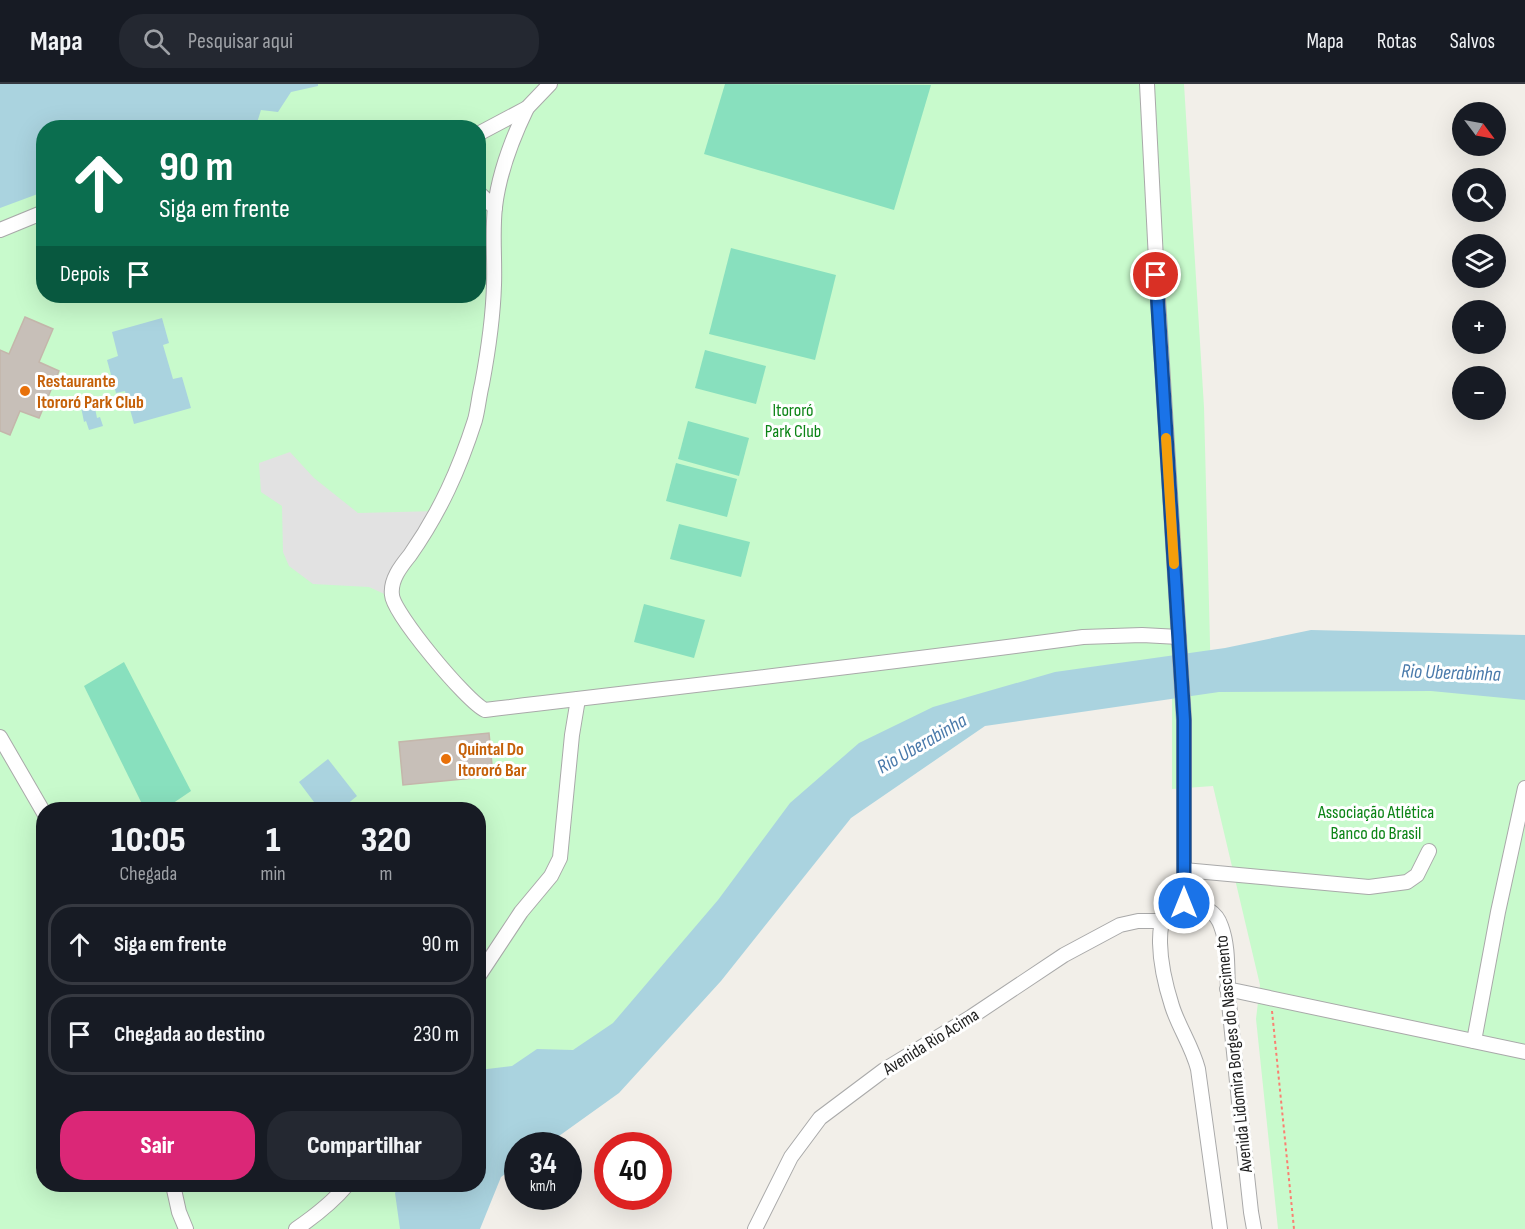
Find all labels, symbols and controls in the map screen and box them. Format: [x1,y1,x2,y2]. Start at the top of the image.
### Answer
search box [119,14,539,68]
text: Mapa [30,25,83,58]
icon: search [140,25,173,58]
text: Pesquisar aqui [188,28,293,55]
text: Mapa [1306,29,1344,54]
text: Rotas [1377,29,1417,54]
text: Salvos [1450,29,1495,54]
north arrow [1452,102,1506,156]
map controls [1452,102,1506,420]
text: 90 m [159,142,233,193]
icon: ahead [60,144,138,222]
button: search [1452,168,1506,222]
text: Siga em frente [159,193,290,225]
button: layers [1452,234,1506,288]
pin [1130,249,1181,300]
icon: arrive [122,258,155,291]
icon: arrive [1139,258,1172,291]
text: Depois [60,261,110,288]
button: + [1452,300,1506,354]
button: − [1452,366,1506,420]
place label: Restaurante Itororó Park Club [37,371,144,413]
marker: Restaurante Itororó Park Club [18,384,32,398]
park label: Itororó Park Club [765,400,821,442]
water label: Rio Uberabinha [1401,659,1501,687]
water label: Rio Uberabinha [873,709,971,779]
place label: Quintal Do Itororó Bar [458,739,527,781]
marker: Quintal Do Itororó Bar [439,752,453,766]
park label: Associação Atlética Banco do Brasil [1317,802,1434,844]
text: 10:05 [111,819,186,862]
text: 1 [266,819,280,862]
text: 320 [361,819,411,862]
text: Chegada [119,862,177,886]
text: min [261,862,286,886]
text: m [379,862,392,886]
position arrow [1152,871,1216,935]
icon: ahead [63,928,96,961]
text: Siga em frente [114,931,227,958]
text: 90 m [422,931,459,958]
street label: Avenida Lidomira Borges do Nascimento [1211,934,1257,1175]
street label: Avenida Rio Acima [878,1004,983,1080]
icon: arrive [63,1018,96,1051]
text: Chegada ao destino [114,1021,265,1048]
text: 230 m [413,1021,459,1048]
button: Sair [60,1111,255,1180]
button: Compartilhar [267,1111,462,1180]
speed limit sign: 40 [594,1132,672,1210]
text: 34 [529,1146,557,1182]
text: km/h [530,1177,556,1196]

